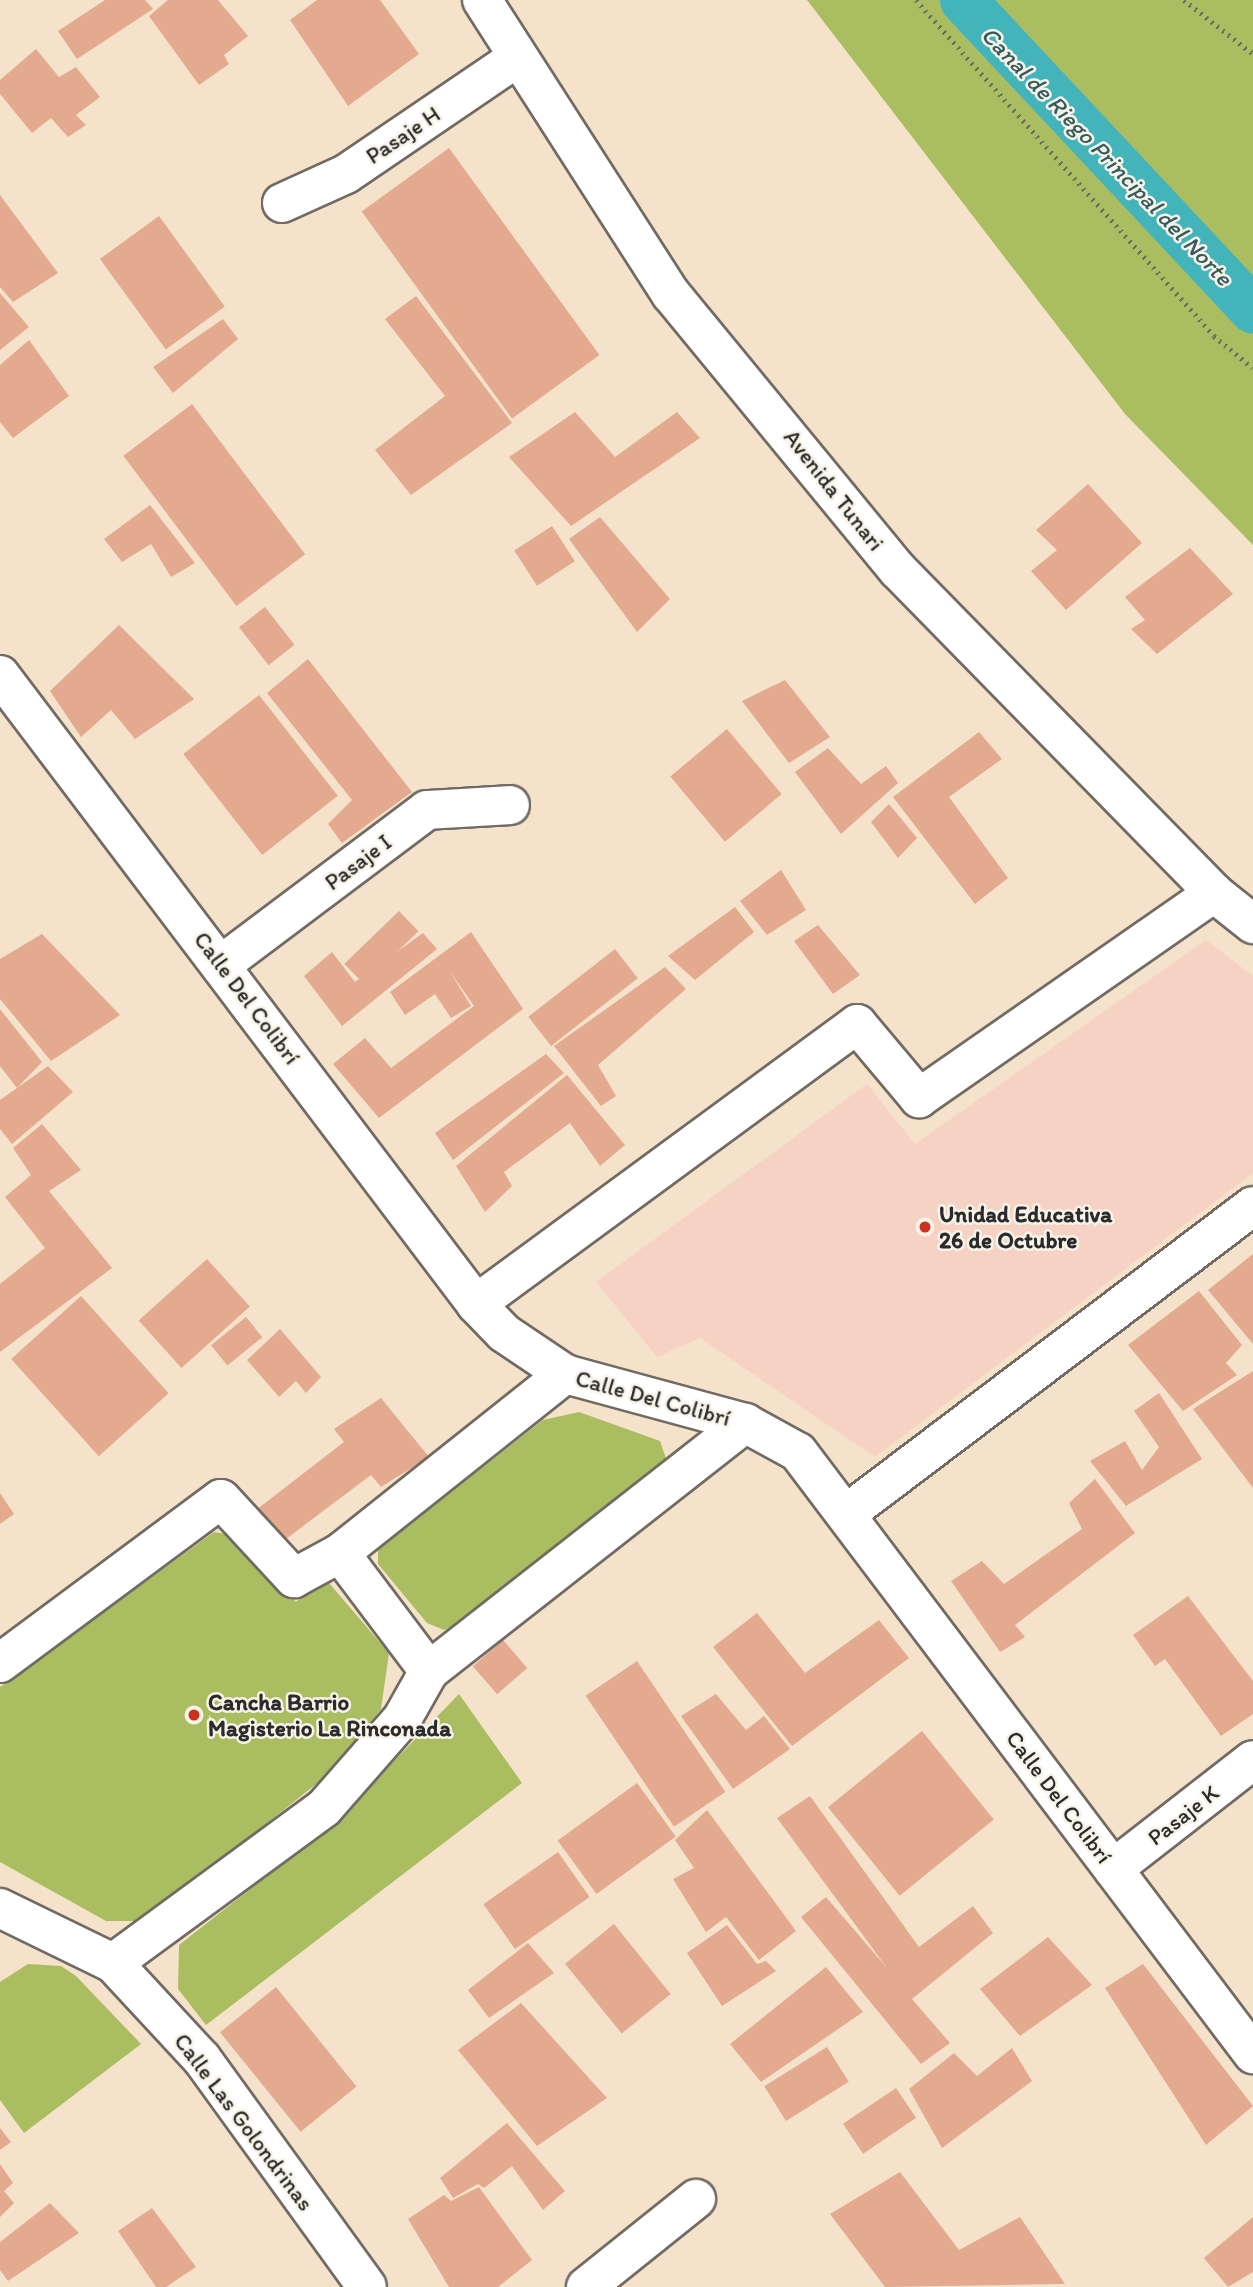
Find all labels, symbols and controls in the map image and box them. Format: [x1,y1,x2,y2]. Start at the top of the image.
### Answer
water label: Canal de Riego Principal del Norte [975,20,1239,292]
street label: Pasaje H [361,100,445,170]
street label: Avenida Tunari [778,424,890,556]
street label: Pasaje I [319,828,397,896]
street label: Calle Del Colibrí [188,926,306,1070]
place label: Unidad Educativa 26 de Octubre [939,1200,1111,1254]
marker: Unidad Educativa 26 de Octubre [917,1219,933,1235]
street label: Calle Del Colibrí [572,1364,734,1432]
place label: Cancha Barrio Magisterio La Rinconada [208,1688,451,1742]
marker: Cancha Barrio Magisterio La Rinconada [186,1707,202,1723]
street label: Calle Del Colibrí [1000,1725,1118,1869]
street label: Pasaje K [1142,1779,1224,1851]
street label: Calle Las Golondrinas [168,2028,320,2216]

